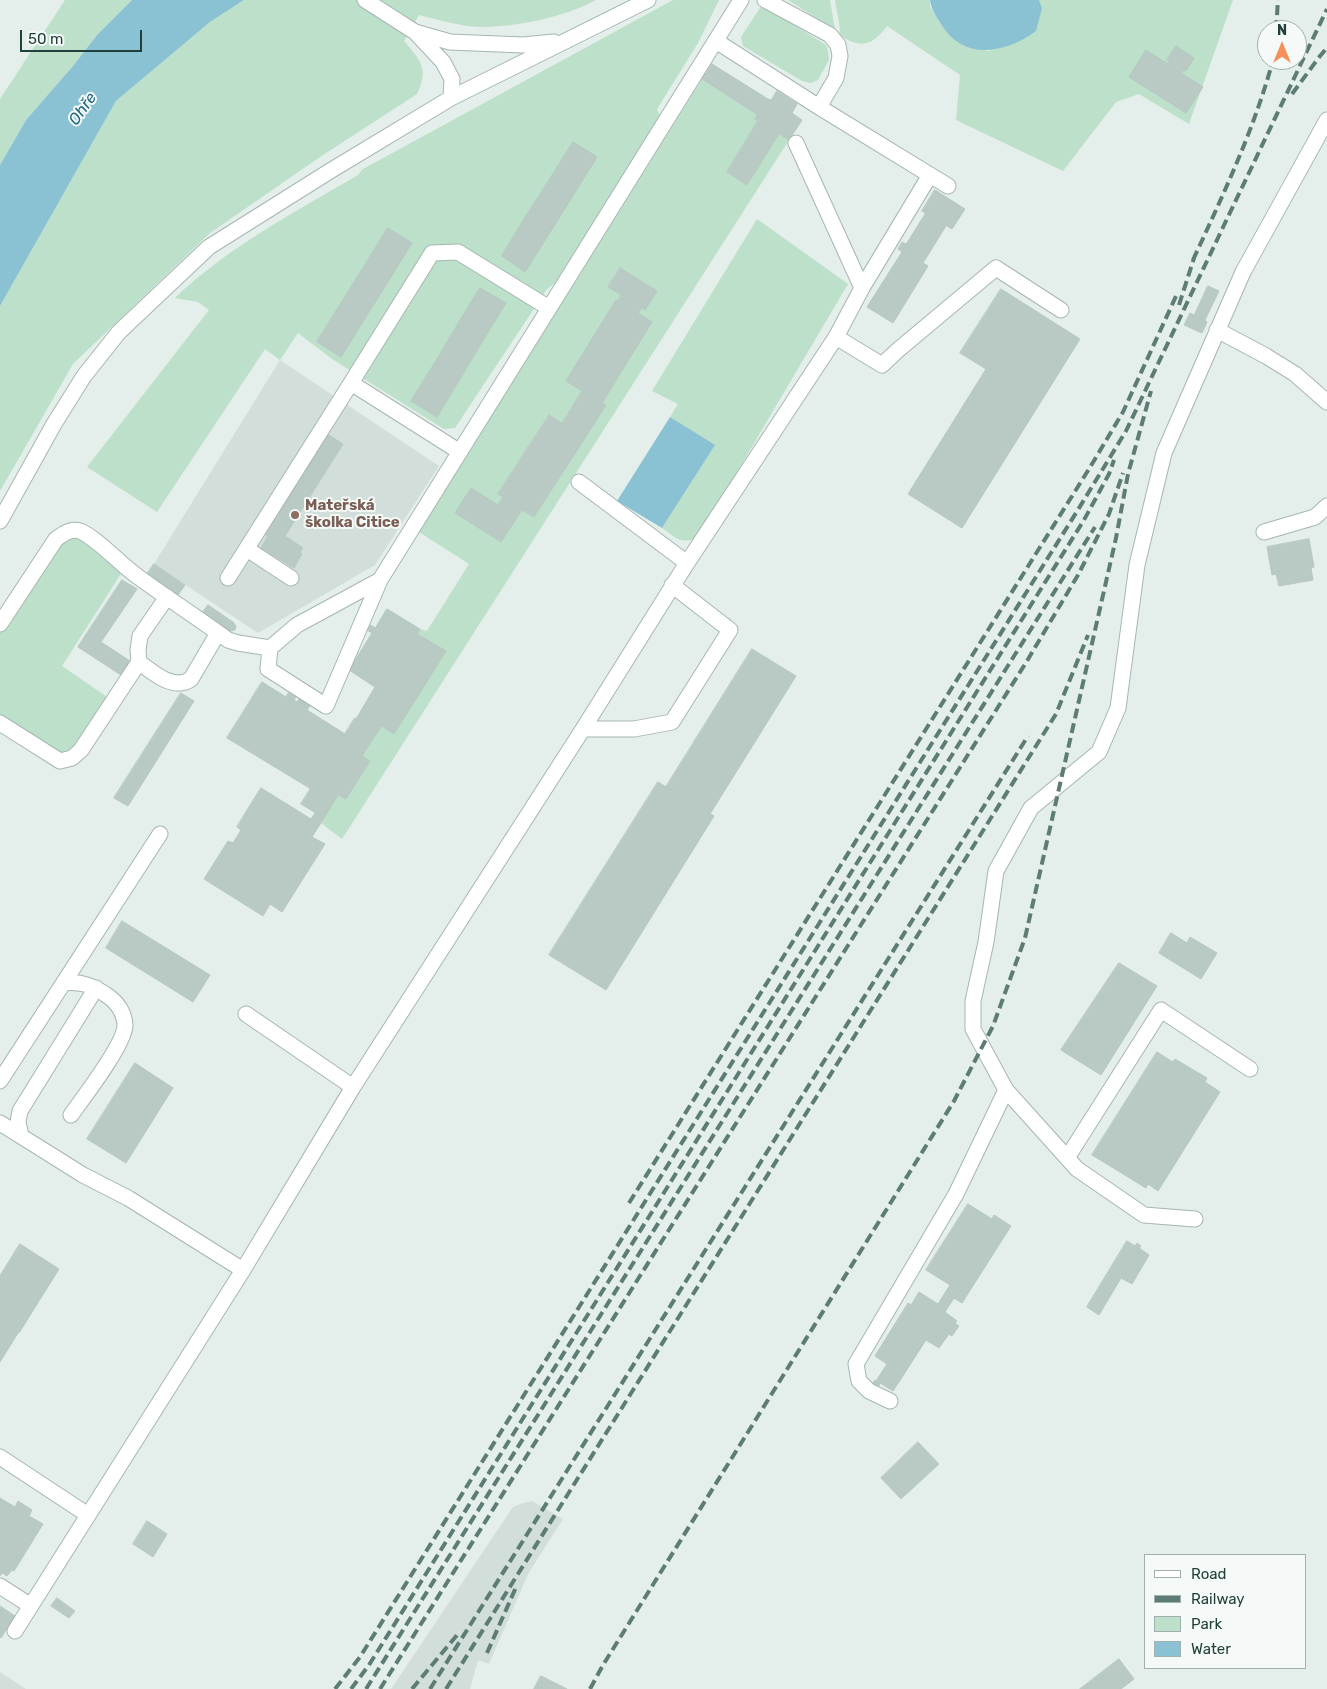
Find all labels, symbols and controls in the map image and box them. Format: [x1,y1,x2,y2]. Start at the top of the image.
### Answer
scale bar [22,20,145,52]
north arrow [1257,20,1307,70]
text: N [1277,22,1287,39]
text: 50 m [28,30,63,48]
water label: Ohře [65,89,101,129]
place label: Mateřská školka Citice [305,497,400,532]
marker: Mateřská školka Citice [289,509,301,521]
legend [1144,1554,1307,1669]
text: Road [1191,1565,1227,1583]
text: Railway [1191,1590,1245,1608]
text: Park [1191,1615,1222,1633]
text: Water [1191,1640,1231,1658]

